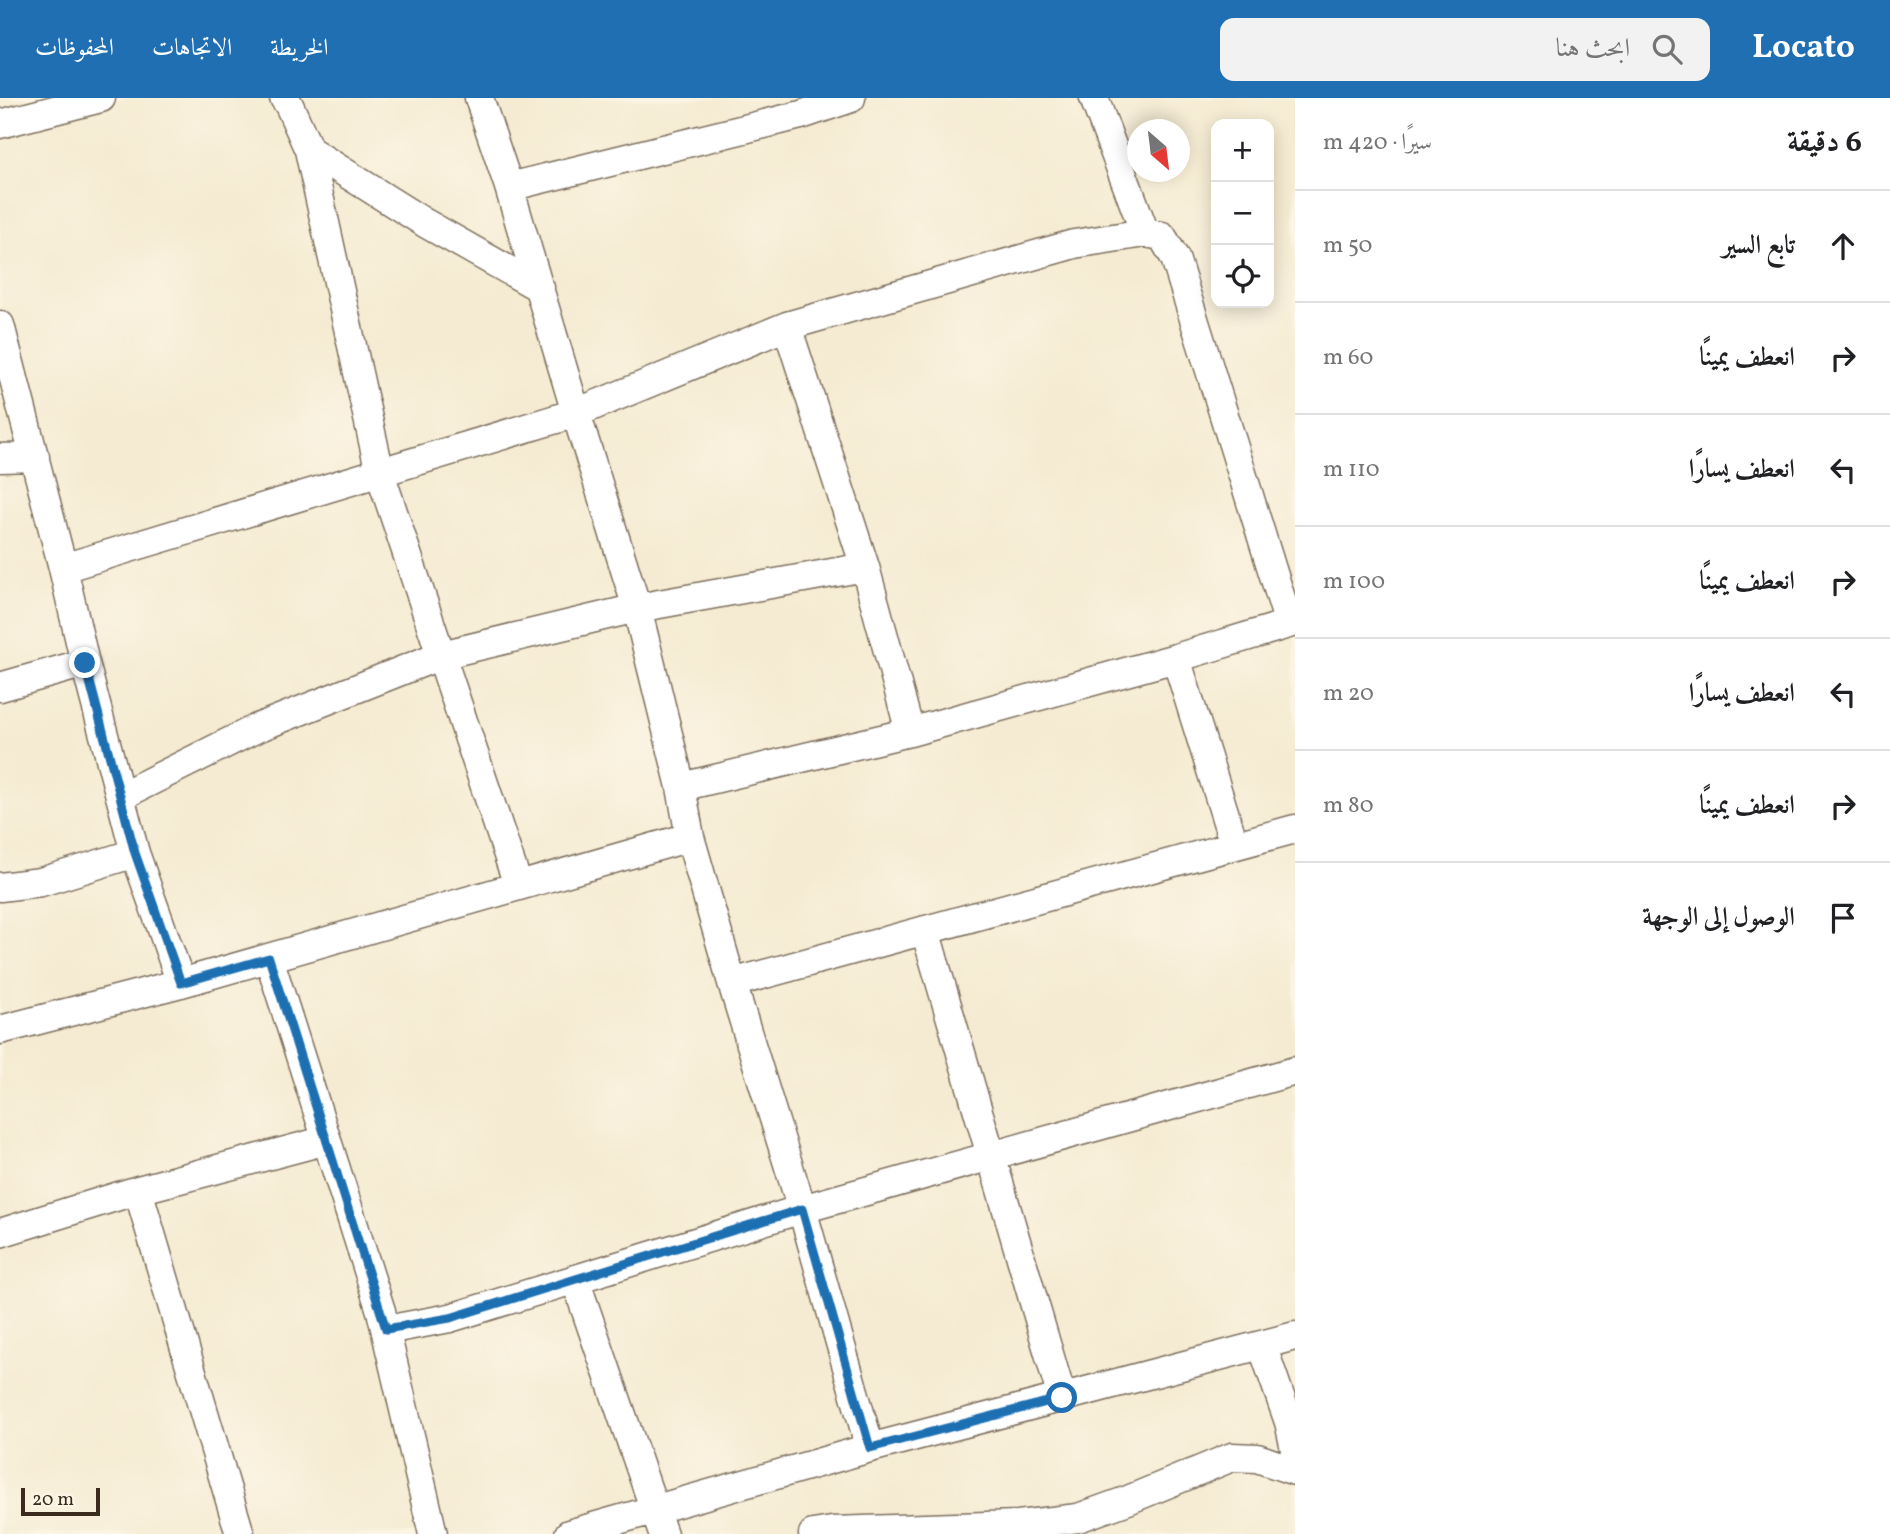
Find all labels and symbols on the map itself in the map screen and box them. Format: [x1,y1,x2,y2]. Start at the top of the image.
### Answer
north arrow [1127,119,1190,182]
route end [69,647,100,678]
route start [1046,1382,1077,1413]
scale bar [21,1485,100,1517]

